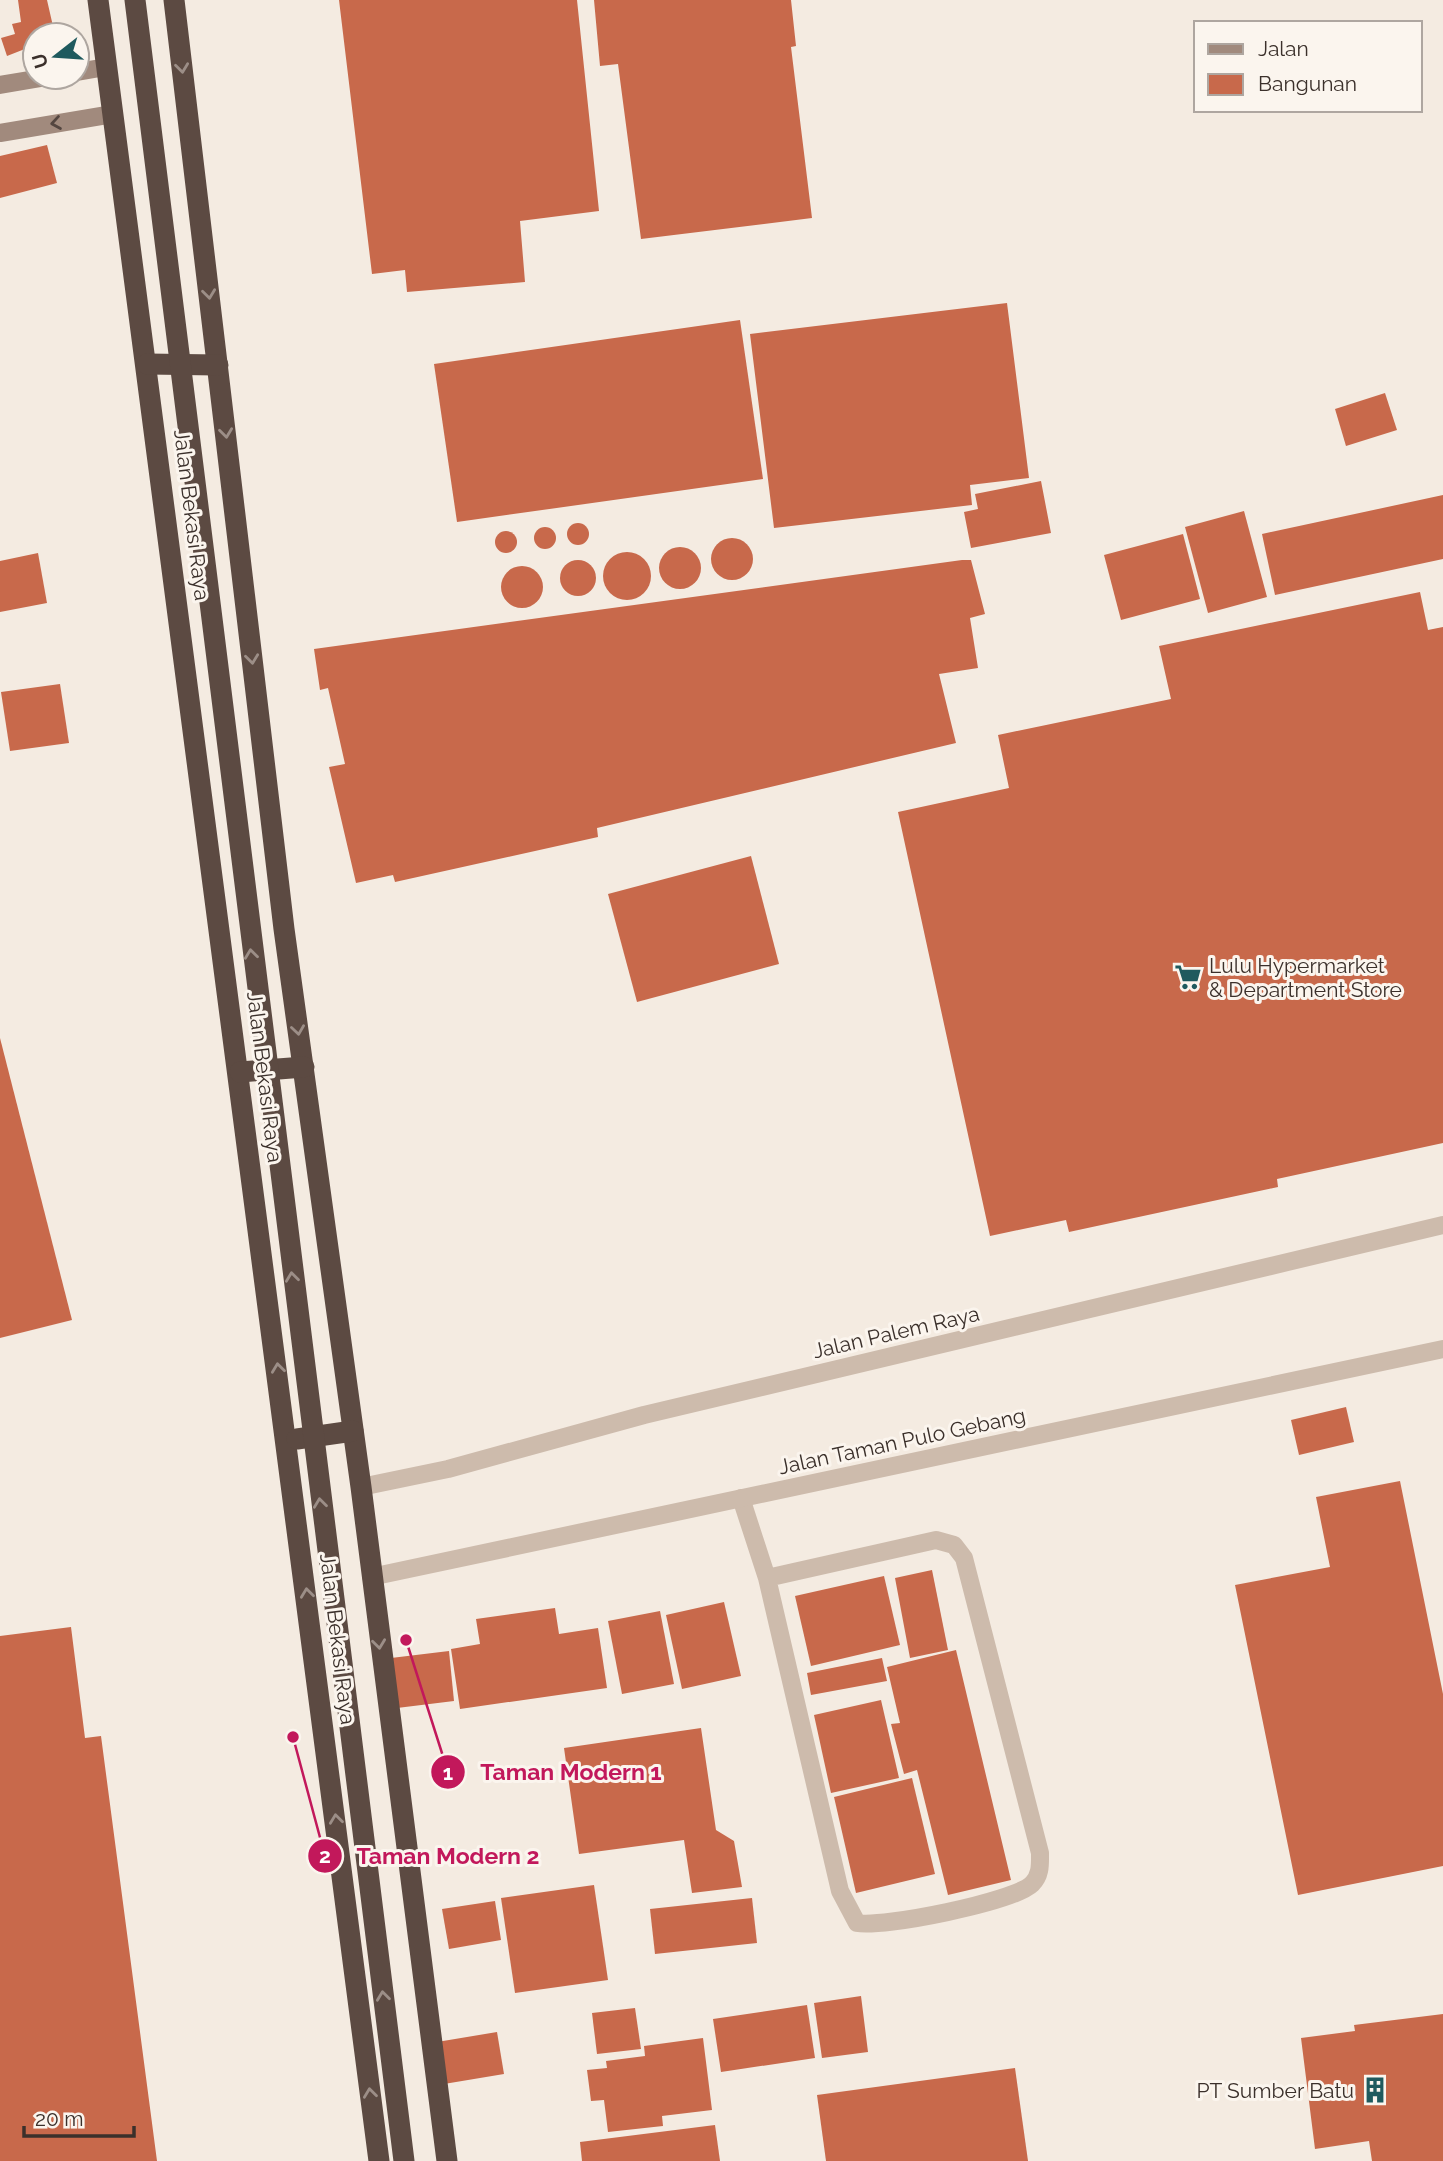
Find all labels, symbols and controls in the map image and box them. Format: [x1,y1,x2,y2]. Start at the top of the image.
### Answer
north arrow [21,21,91,91]
legend [1194,21,1422,112]
text: Jalan [1258,36,1309,61]
text: U [27,51,52,71]
one-way arrow [175,62,190,74]
text: Bangunan [1258,71,1357,96]
one-way arrow [51,115,62,130]
one-way arrow [202,288,217,299]
one-way arrow [218,427,233,439]
street label: Jalan Bekasi Raya [169,428,215,602]
one-way arrow [245,653,260,665]
one-way arrow [244,948,259,960]
place label: Lulu Hypermarket & Department Store [1209,953,1402,1002]
supermarket icon: Lulu Hypermarket & Department Store [1173,962,1203,992]
street label: Jalan Bekasi Raya [242,990,288,1164]
one-way arrow [291,1024,306,1036]
one-way arrow [284,1271,299,1283]
street label: Jalan Palem Raya [810,1301,982,1363]
one-way arrow [271,1362,286,1373]
street label: Jalan Taman Pulo Gebang [776,1403,1028,1479]
one-way arrow [313,1497,328,1509]
street label: Jalan Bekasi Raya [315,1552,361,1726]
one-way arrow [299,1587,314,1599]
one-way arrow [372,1639,387,1650]
callout: Taman Modern 1 [431,1750,675,1794]
text: Taman Modern 1 [480,1758,662,1785]
text: 1 [443,1760,453,1785]
one-way arrow [328,1813,343,1825]
callout: Taman Modern 2 [307,1834,553,1878]
text: Taman Modern 2 [356,1842,540,1869]
text: 2 [319,1843,331,1868]
one-way arrow [375,1990,390,2002]
building icon: PT Sumber Batu [1360,2075,1390,2105]
place label: PT Sumber Batu [1196,2078,1354,2103]
one-way arrow [363,2087,378,2099]
scale bar [24,2094,135,2138]
text: 20 m [35,2106,83,2131]

